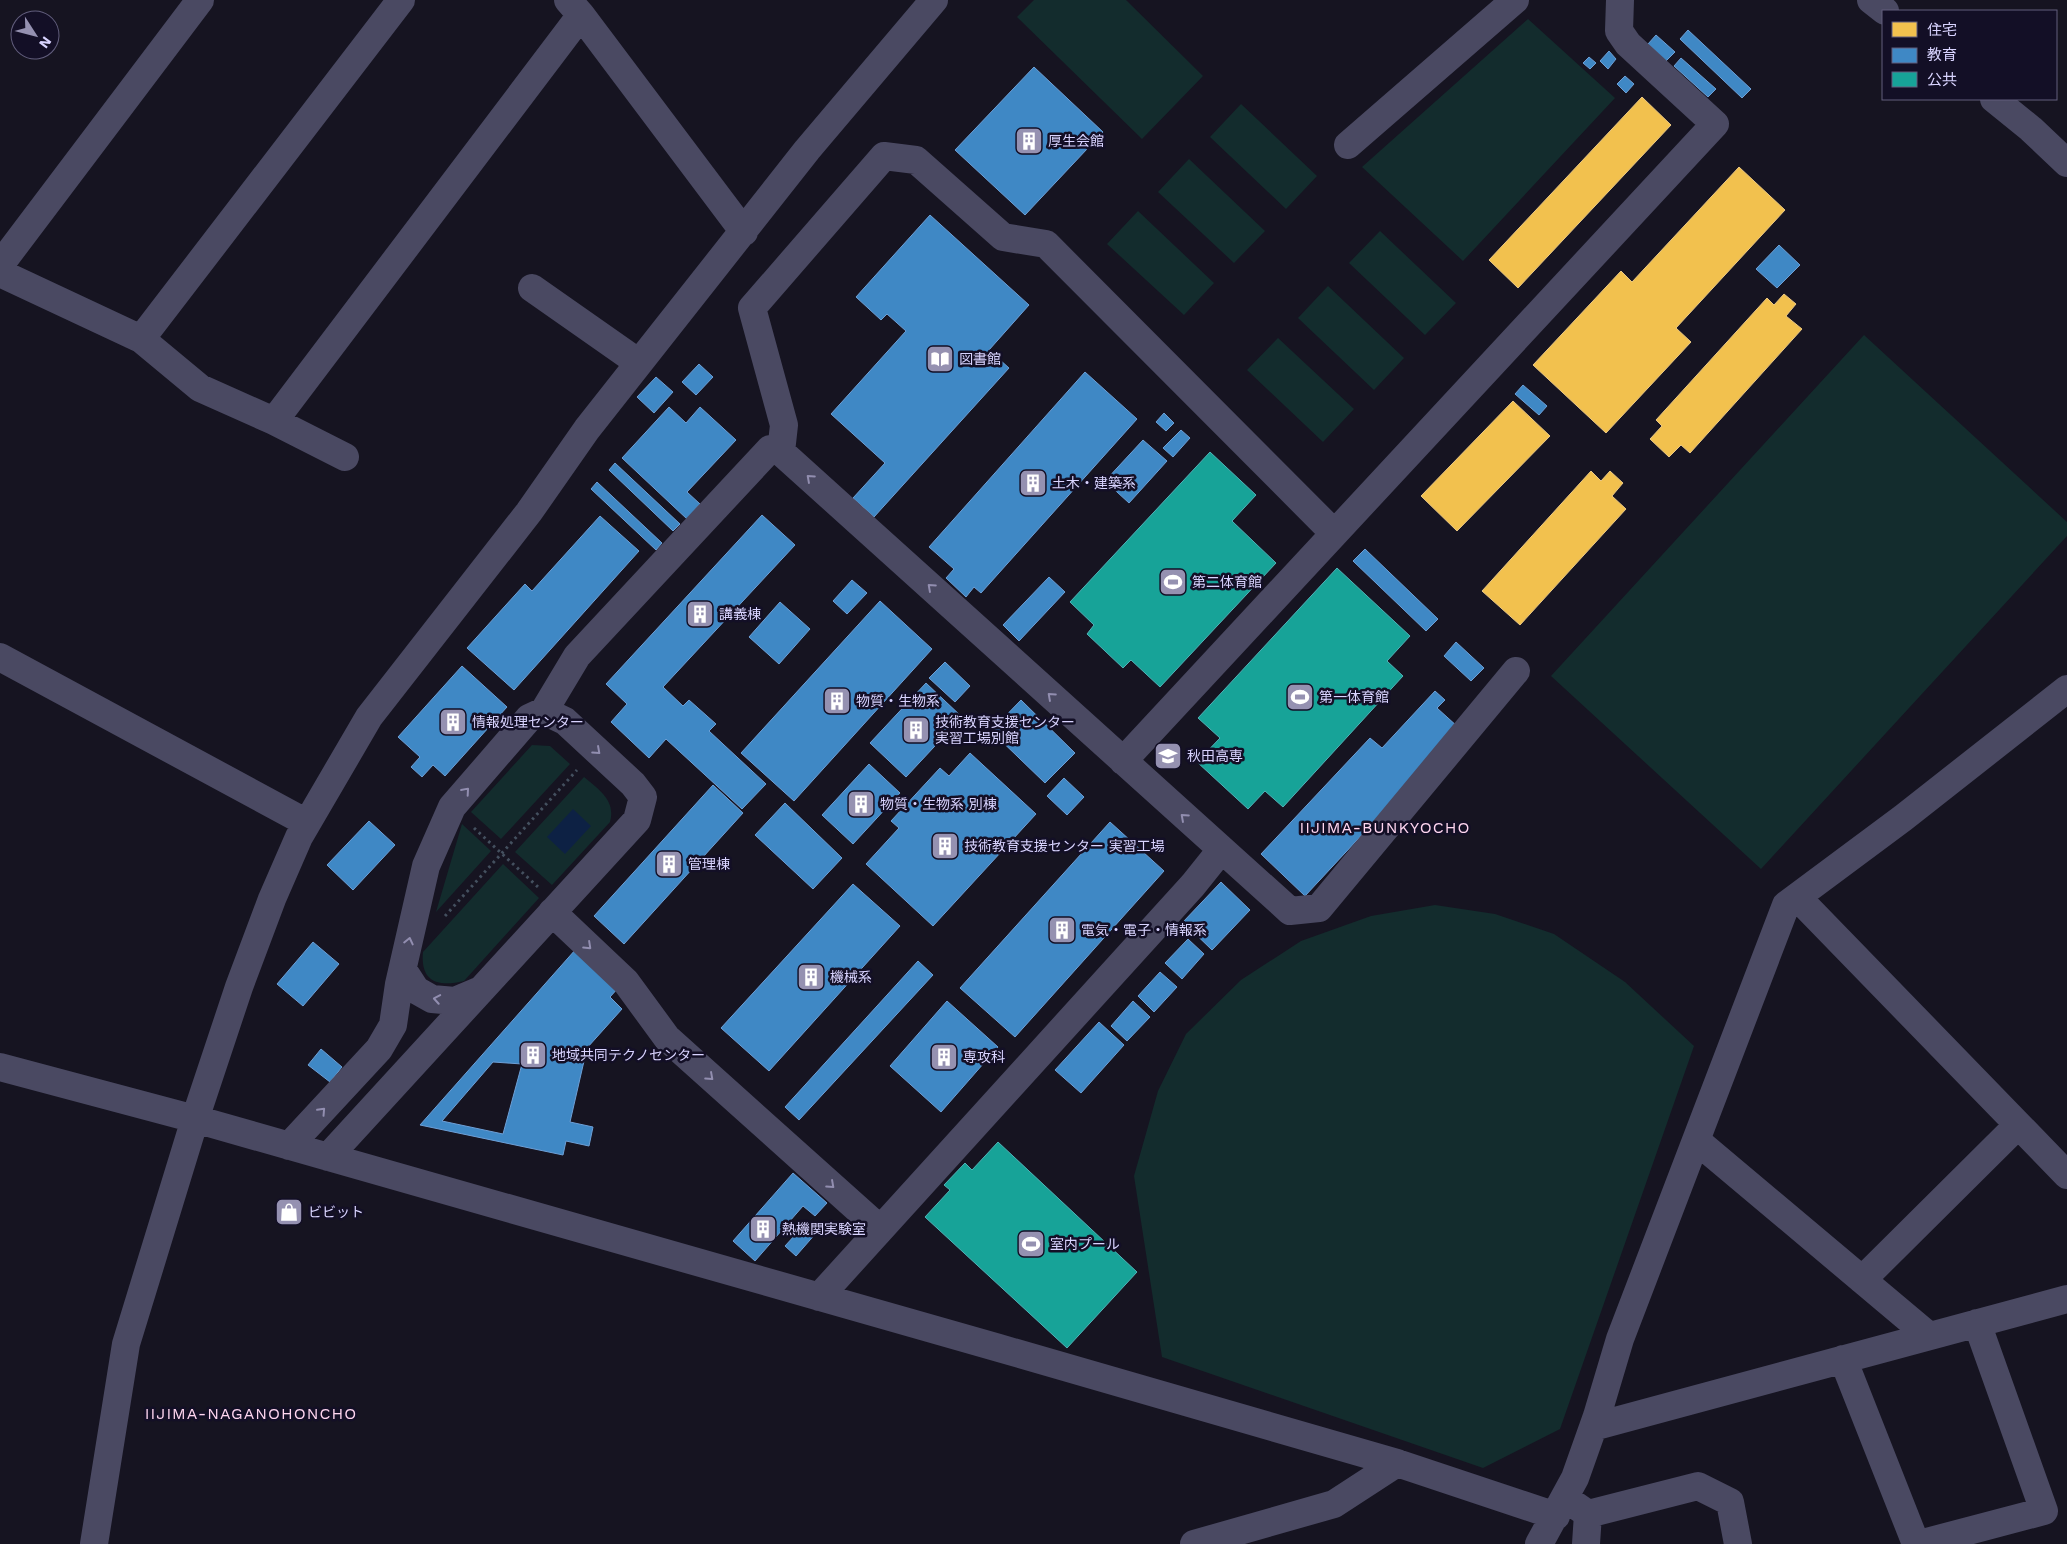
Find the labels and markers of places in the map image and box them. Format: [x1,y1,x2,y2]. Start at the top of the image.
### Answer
building icon: 厚生会館 [1014,126,1044,156]
place label: 厚生会館 [1048,133,1104,149]
library icon: 図書館 [925,344,955,374]
place label: 図書館 [959,351,1001,367]
building icon: 土木・建築系 [1018,468,1048,498]
place label: 土木・建築系 [1052,475,1136,491]
sports icon: 第二体育館 [1158,567,1188,597]
place label: 第二体育館 [1192,574,1262,590]
building icon: 講義棟 [685,599,715,629]
place label: 講義棟 [719,606,761,622]
sports icon: 第一体育館 [1285,682,1315,712]
building icon: 物質・生物系 [822,686,852,716]
place label: 第一体育館 [1319,689,1389,705]
place label: 物質・生物系 [856,693,940,709]
building icon: 情報処理センター [438,707,468,737]
place label: 情報処理センター [472,714,584,730]
place label: 技術教育支援センター 実習工場別館 [935,714,1075,746]
building icon: 技術教育支援センター 実習工場別館 [901,715,931,745]
school or university icon: 秋田高専 [1153,741,1183,771]
place label: 秋田高専 [1187,748,1243,764]
building icon: 物質・生物系 別棟 [846,789,876,819]
place label: 物質・生物系 別棟 [880,796,997,812]
building icon: 技術教育支援センター 実習工場 [930,831,960,861]
place label: 技術教育支援センター 実習工場 [964,838,1165,854]
building icon: 管理棟 [654,849,684,879]
place label: 管理棟 [688,856,730,872]
building icon: 電気・電子・情報系 [1047,915,1077,945]
place label: 電気・電子・情報系 [1081,922,1207,938]
building icon: 機械系 [796,962,826,992]
place label: 機械系 [830,969,872,985]
building icon: 地域共同テクノセンター [518,1040,548,1070]
building icon: 専攻科 [929,1042,959,1072]
place label: 地域共同テクノセンター [552,1047,705,1063]
place label: 専攻科 [963,1049,1005,1065]
shop icon: ビビット [274,1197,304,1227]
place label: ビビット [308,1204,364,1220]
building icon: 熱機関実験室 [748,1214,778,1244]
place label: 熱機関実験室 [782,1221,866,1237]
sports icon: 室内プール [1016,1229,1046,1259]
place label: 室内プール [1050,1236,1120,1252]

